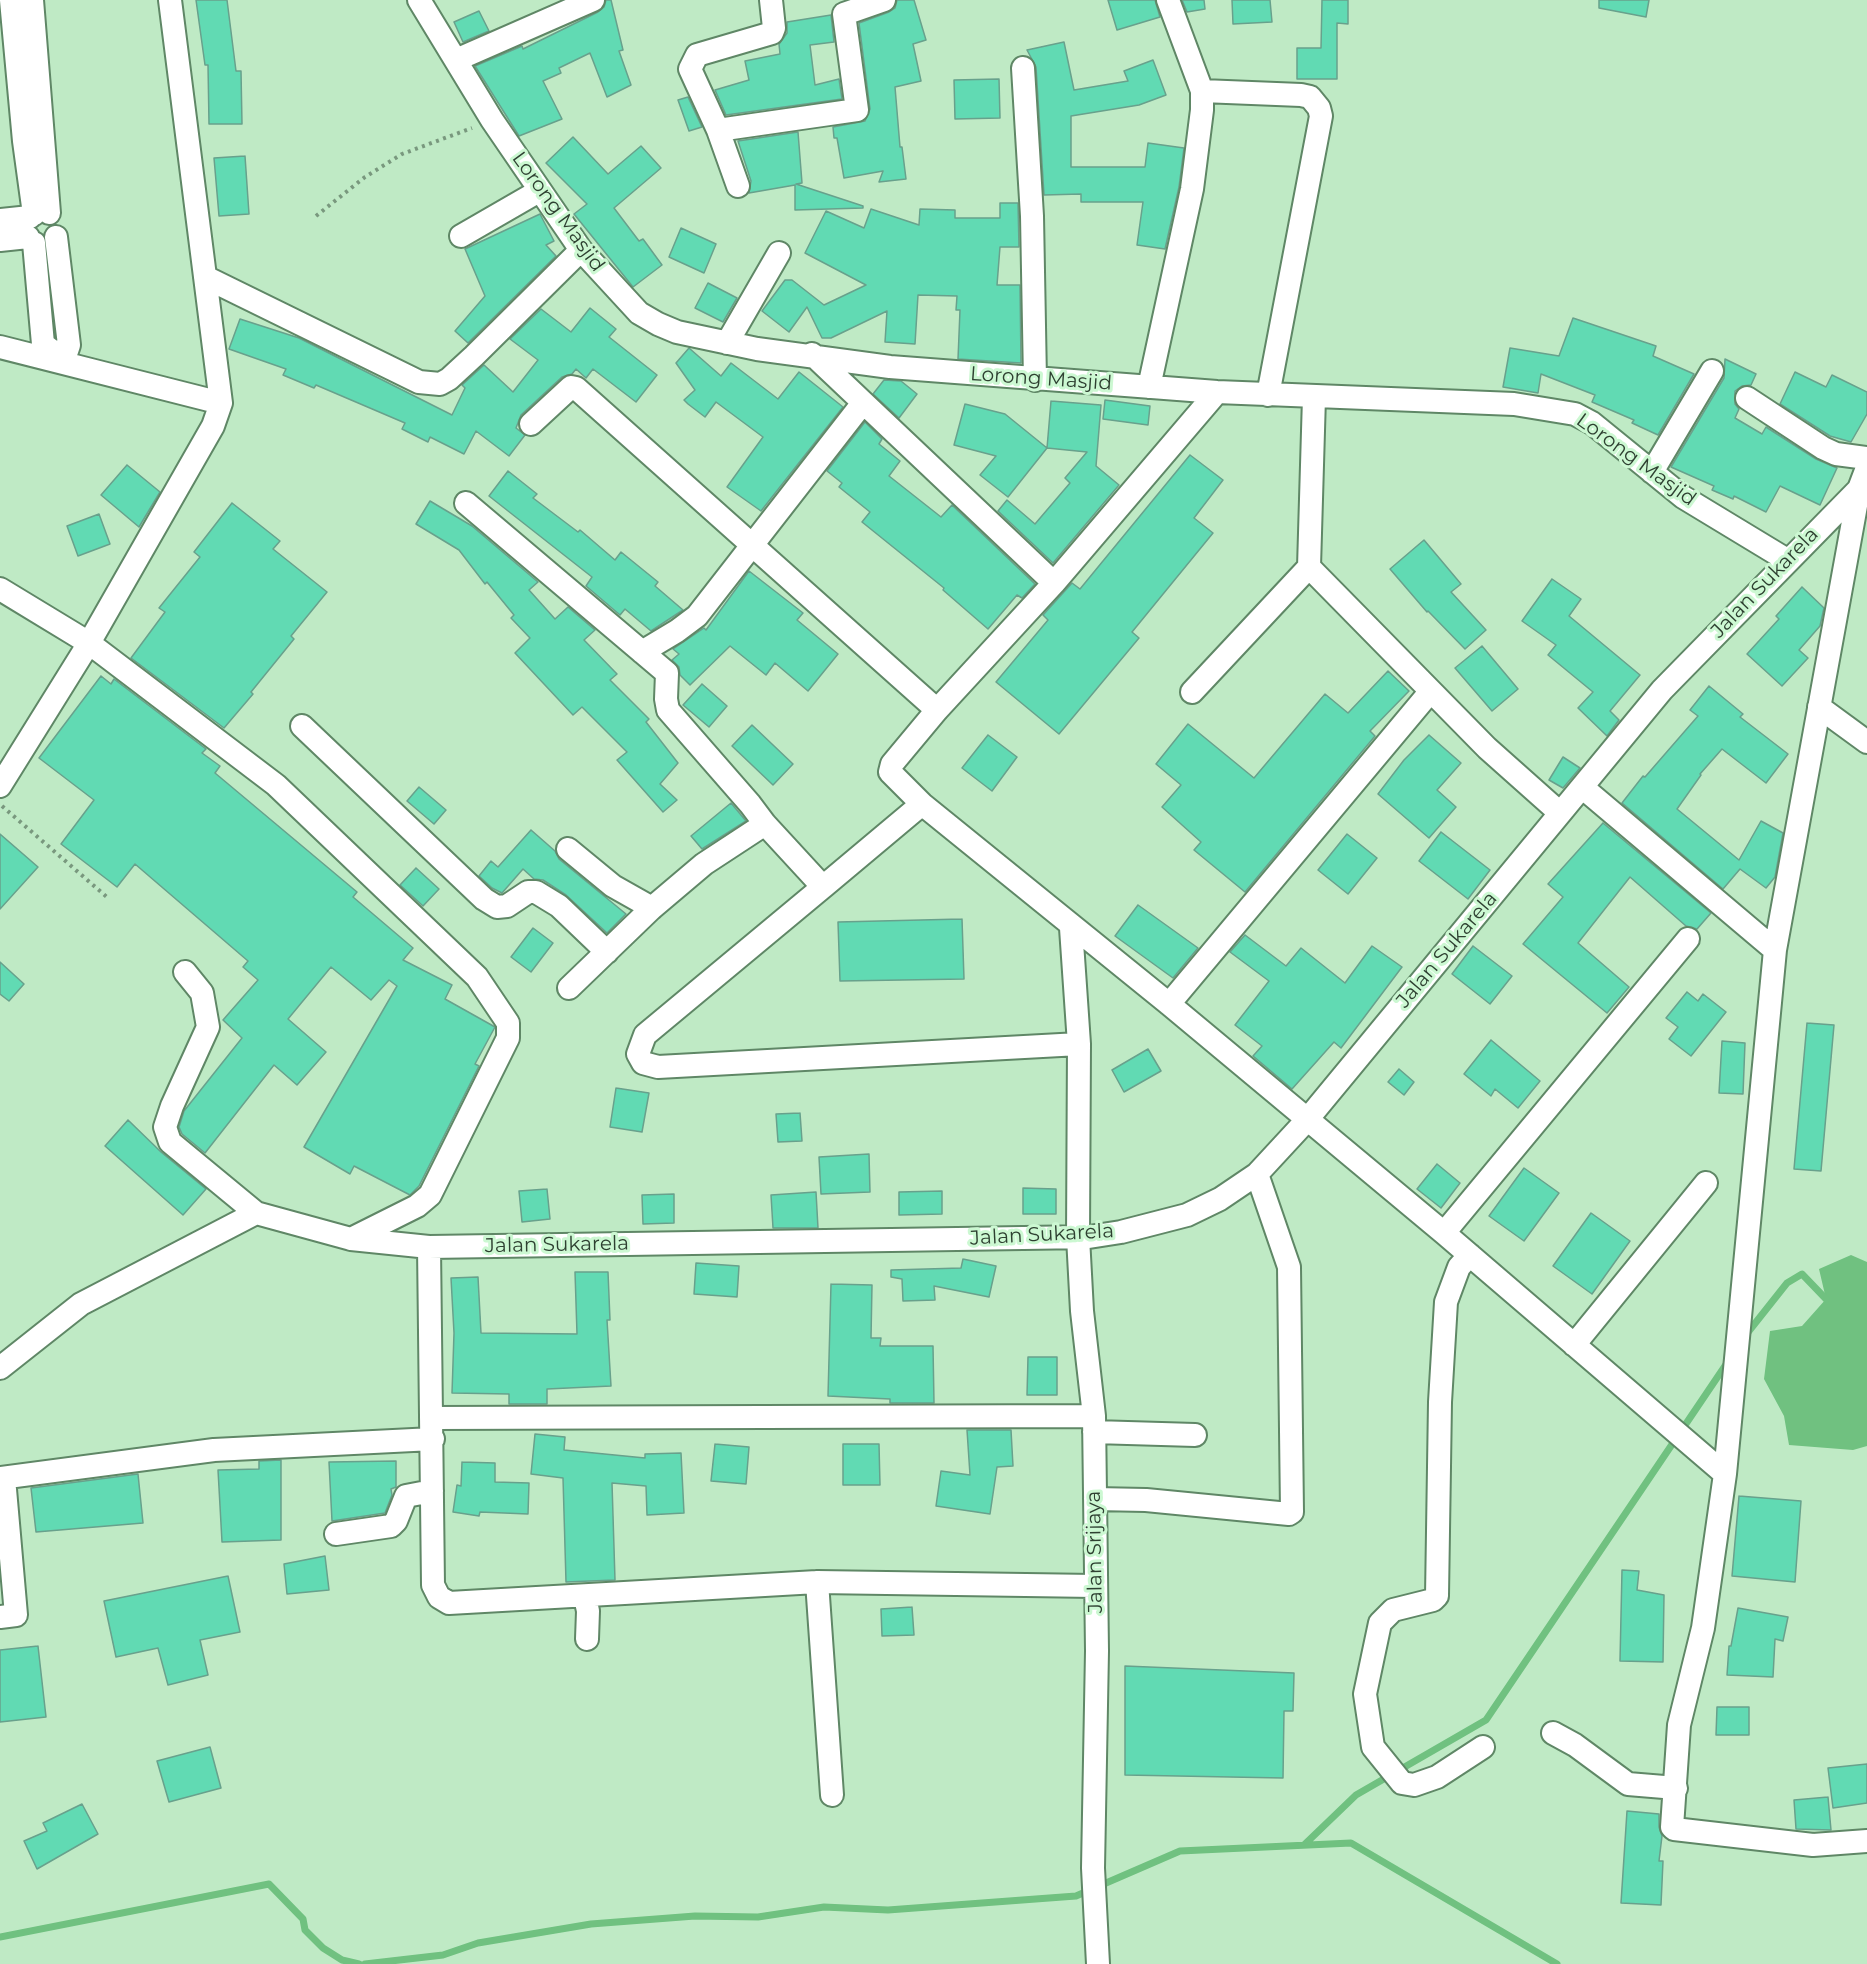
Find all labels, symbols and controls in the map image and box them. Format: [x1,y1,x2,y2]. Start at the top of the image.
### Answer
street label: Lorong Masjid [507,148,609,276]
street label: Lorong Masjid [969,362,1113,396]
street label: Lorong Masjid [1572,409,1700,511]
street label: Jalan Sukarela [1706,523,1824,643]
street label: Jalan Sukarela [1391,887,1503,1013]
street label: Jalan Sukarela [969,1219,1115,1251]
street label: Jalan Sukarela [485,1232,629,1258]
street label: Jalan Srijaya [1082,1491,1108,1613]

